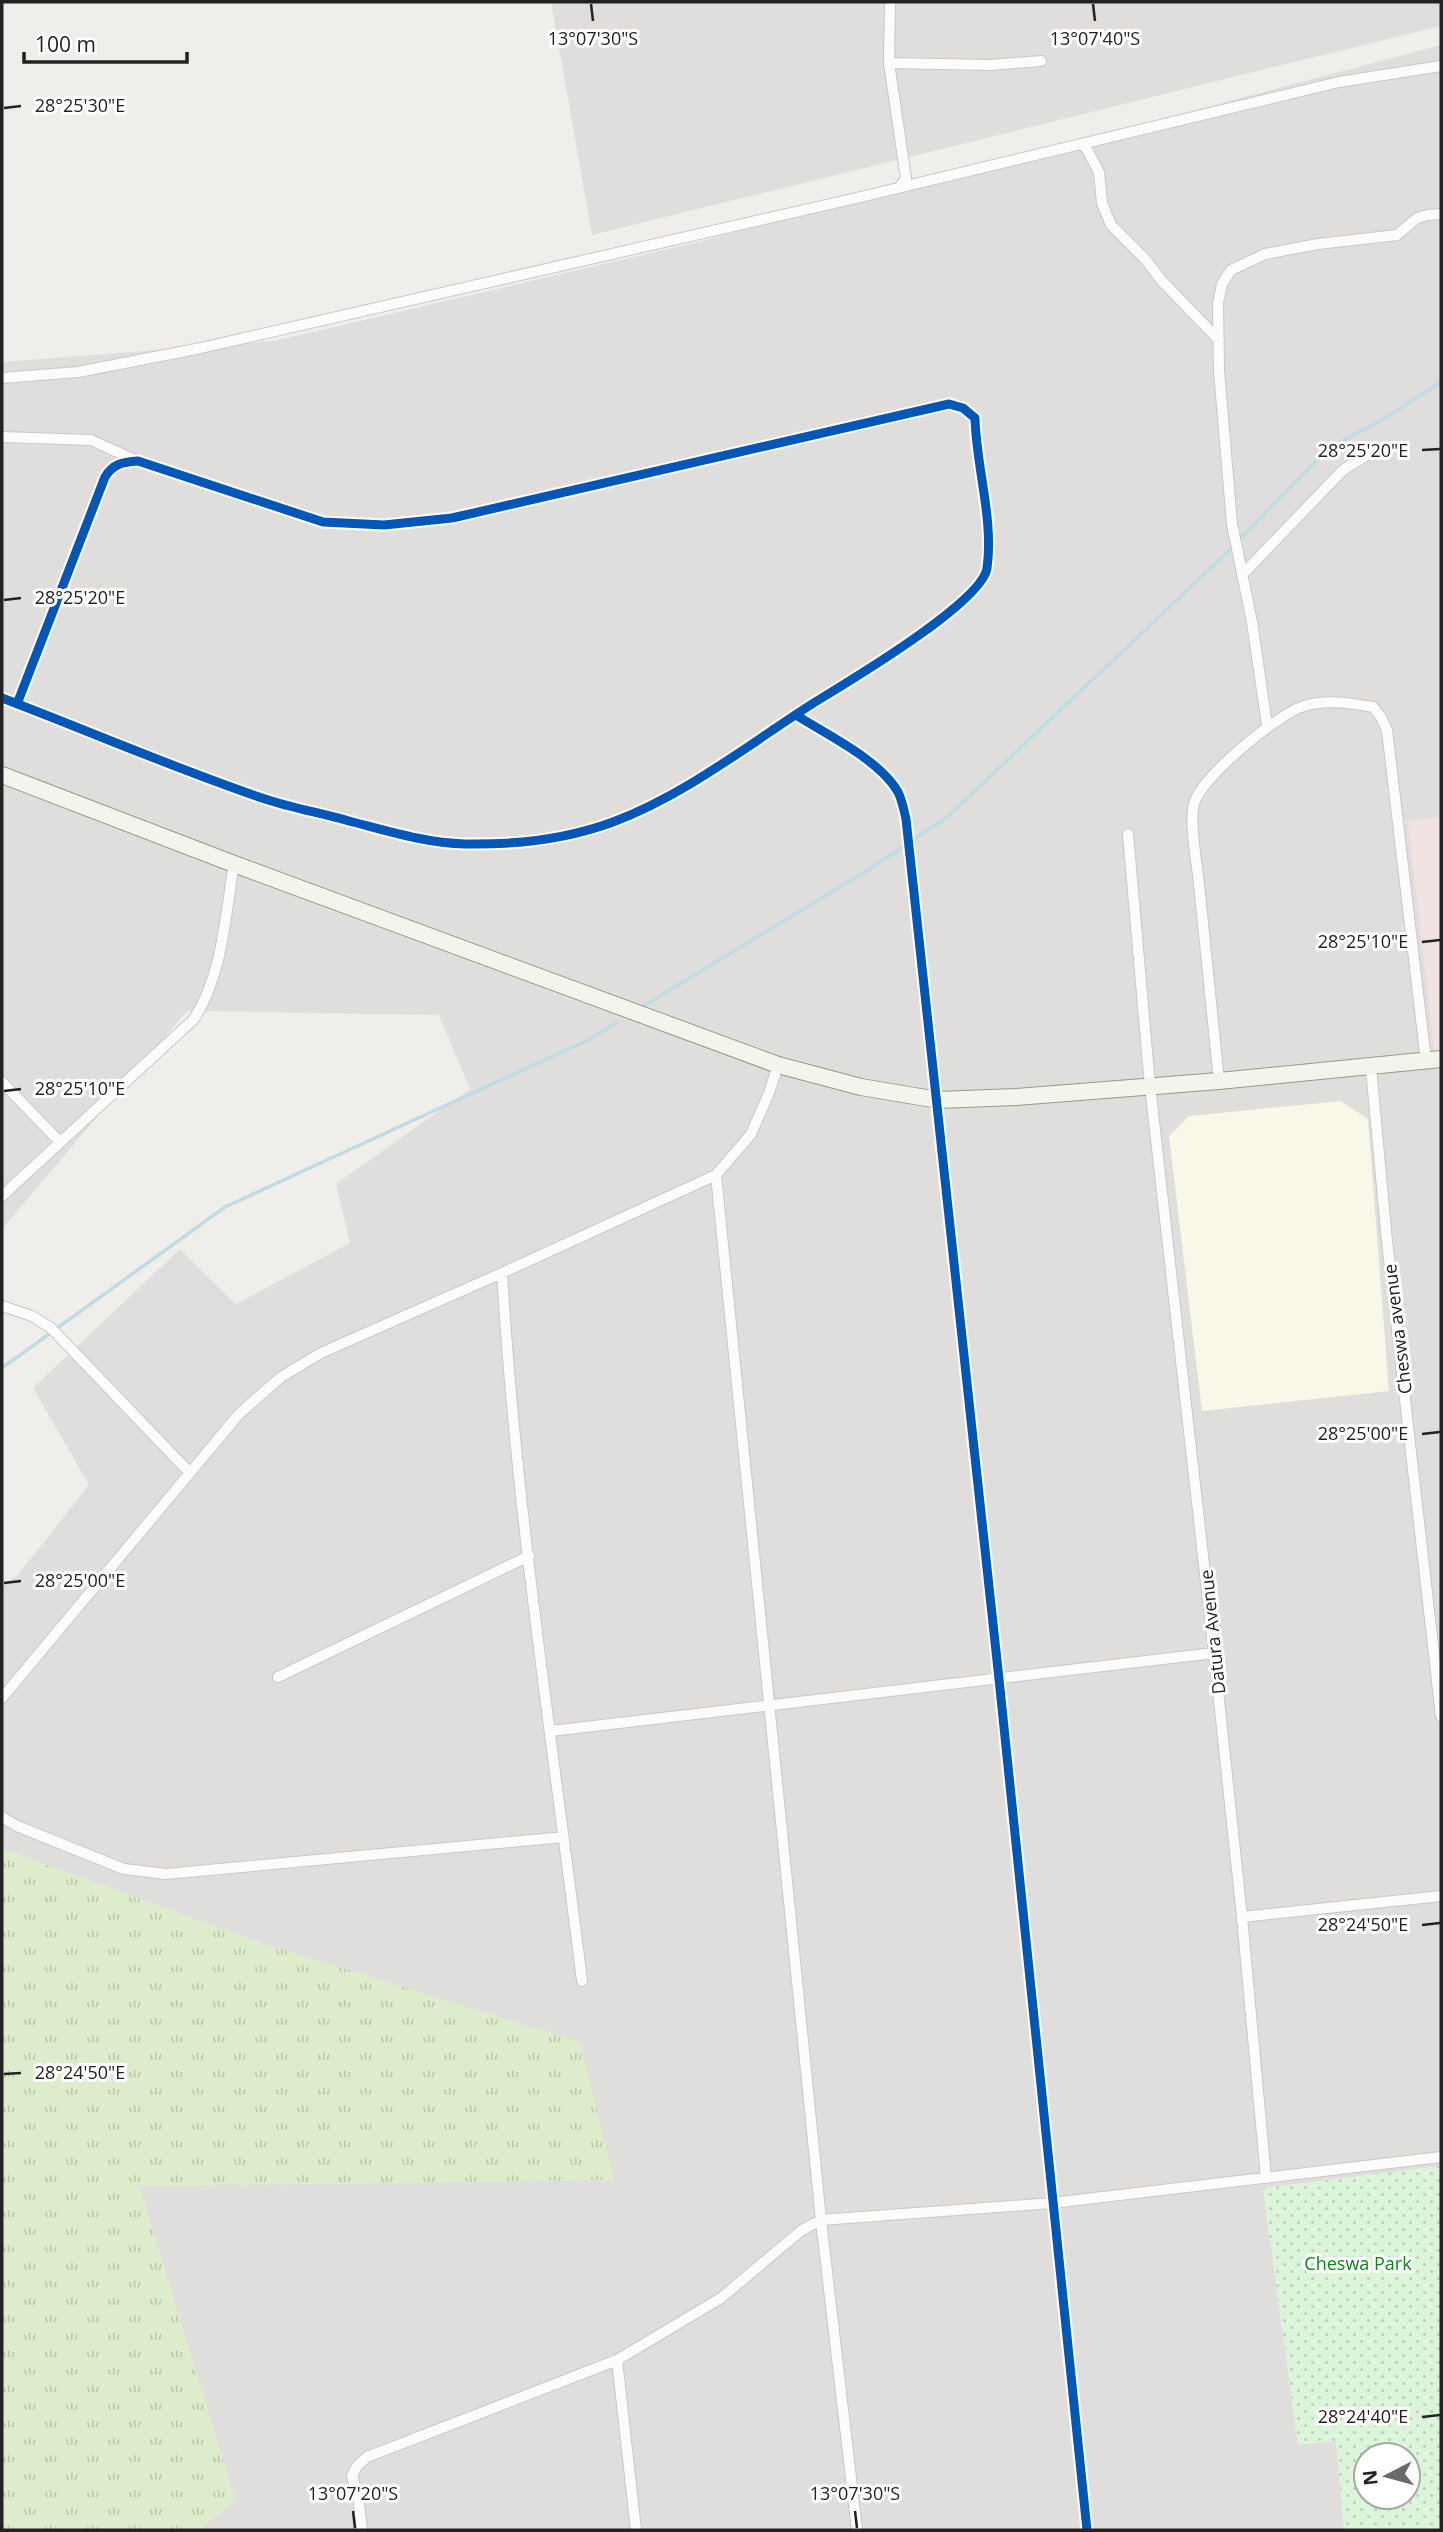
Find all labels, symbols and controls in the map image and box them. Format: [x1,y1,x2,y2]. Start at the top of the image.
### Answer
scale bar [24,21,187,65]
text: 13°07'30"S [548,26,638,50]
text: 13°07'40"S [1050,26,1140,50]
text: 100 m [35,30,96,58]
text: 28°25'30"E [35,93,125,117]
text: 28°25'20"E [1318,438,1408,462]
text: 28°25'20"E [35,585,125,609]
text: 28°25'10"E [1318,929,1408,953]
text: 28°25'10"E [35,1076,125,1100]
street label: Cheswa avenue [1377,1263,1417,1395]
text: 28°25'00"E [1318,1421,1408,1445]
text: 28°25'00"E [35,1568,125,1592]
street label: Datura Avenue [1194,1568,1230,1696]
text: 28°24'50"E [1318,1912,1408,1936]
text: 28°24'50"E [35,2060,125,2084]
park label: Cheswa Park [1304,2251,1412,2275]
text: 28°24'40"E [1318,2404,1408,2428]
north arrow [1352,2441,1422,2511]
text: N [1356,2469,1384,2487]
text: 13°07'20"S [308,2481,398,2505]
text: 13°07'30"S [810,2481,900,2505]

